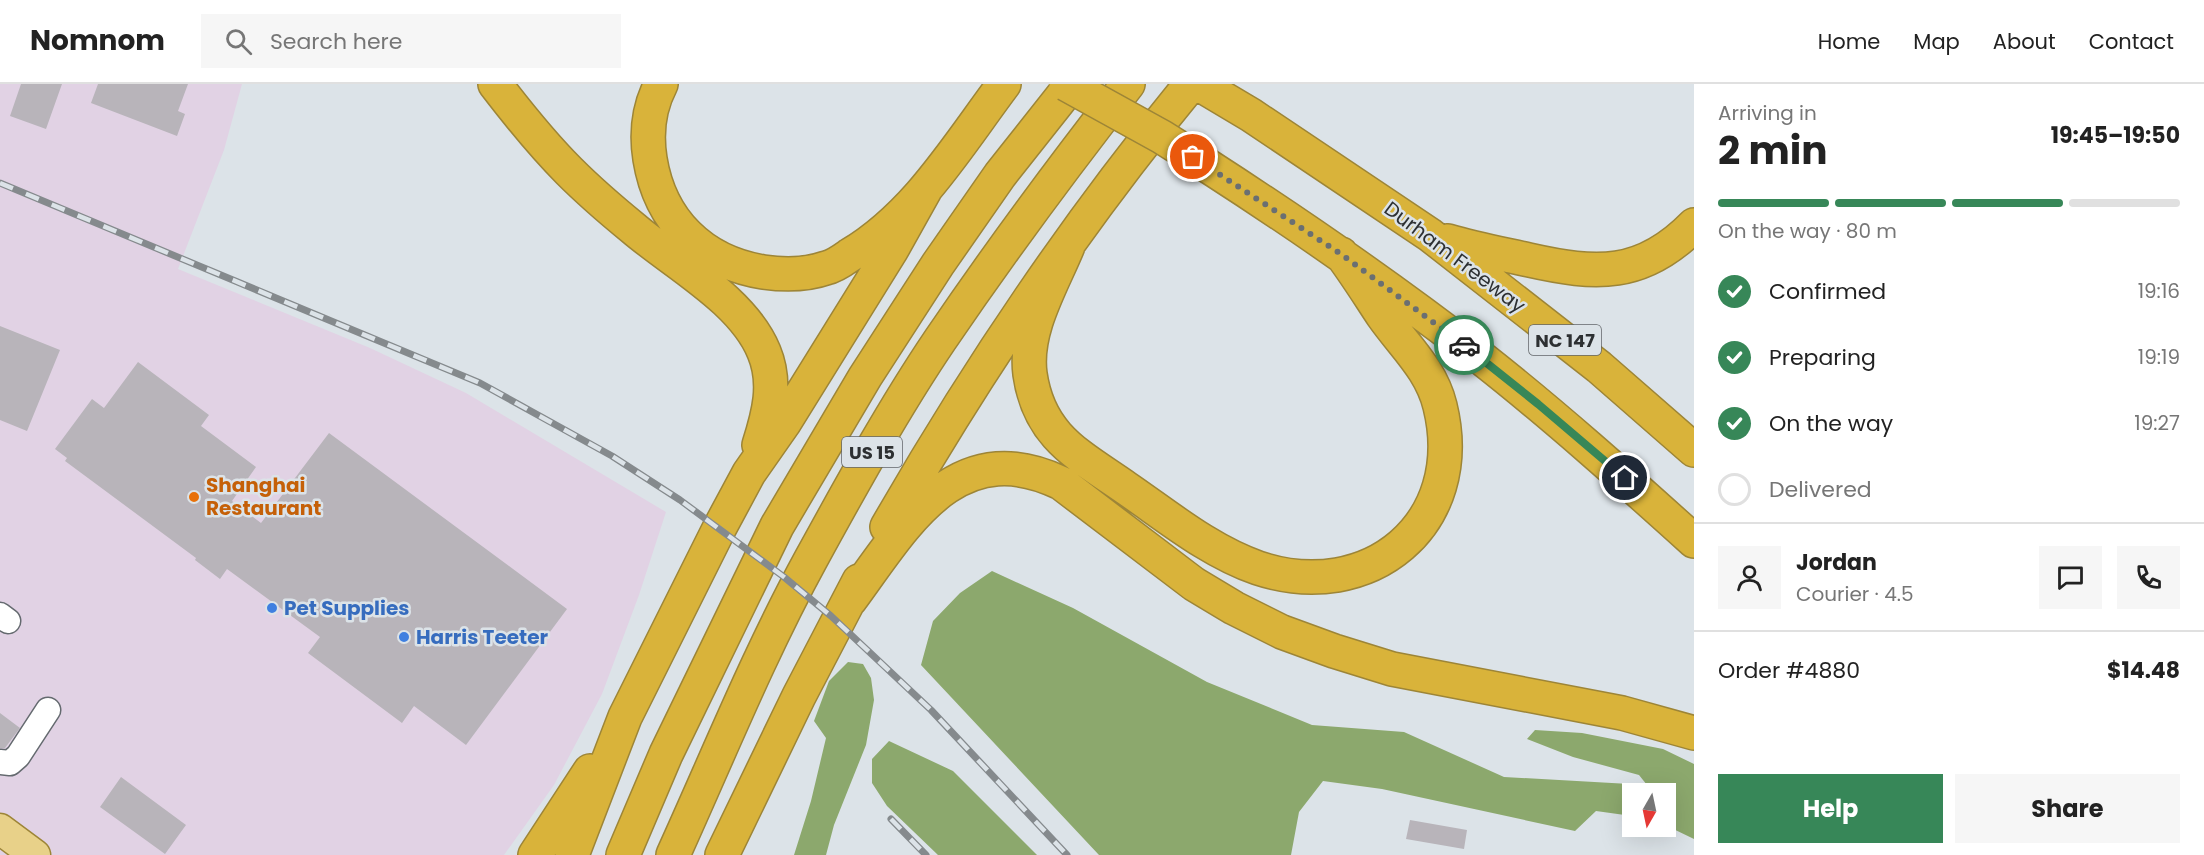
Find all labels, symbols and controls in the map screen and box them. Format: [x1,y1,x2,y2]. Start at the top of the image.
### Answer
search box [201,14,621,68]
text: Nomnom [30,21,165,60]
icon: search [222,25,255,58]
text: Search here [270,26,402,57]
text: Home [1818,27,1880,56]
text: Map [1913,27,1960,56]
text: About [1993,27,2056,56]
text: Contact [2089,27,2174,56]
text: Arriving in [1718,99,1817,127]
text: 19:45–19:50 [2051,120,2180,151]
text: 2 min [1718,123,1828,178]
pin [1167,131,1218,182]
icon: bag [1176,140,1209,173]
street label: Durham Freeway [1379,195,1531,319]
text: On the way · 80 m [1718,217,1897,245]
icon: check [1718,275,1751,308]
text: Confirmed [1769,276,1886,307]
text: 19:16 [2138,277,2180,305]
courier [1434,315,1494,375]
road number: NC 147 [1529,325,1601,355]
icon: car [1448,329,1481,362]
icon: check [1718,341,1751,374]
text: Preparing [1769,342,1876,373]
text: 19:19 [2138,343,2180,371]
icon: check [1718,407,1751,440]
text: On the way [1769,408,1893,439]
text: 19:27 [2134,409,2180,437]
road number: US 15 [842,437,902,467]
pin [1599,452,1650,503]
icon: home [1608,461,1641,494]
place label: Shanghai Restaurant [206,471,321,522]
text: Delivered [1769,474,1872,505]
marker: Shanghai Restaurant [187,490,201,504]
button: person [1718,546,1781,609]
button: chat [2039,546,2102,609]
button: phone [2117,546,2180,609]
text: Jordan [1796,547,1877,578]
text: Courier · 4.5 [1796,580,1914,608]
place label: Pet Supplies [284,594,409,622]
marker: Pet Supplies [265,601,279,615]
place label: Harris Teeter [416,623,549,651]
marker: Harris Teeter [397,630,411,644]
text: Order #4880 [1718,655,1860,686]
text: $14.48 [2107,655,2180,686]
button: Help [1718,774,1943,843]
button: Share [1955,774,2180,843]
north arrow [1622,783,1676,837]
map controls [1622,783,1676,837]

